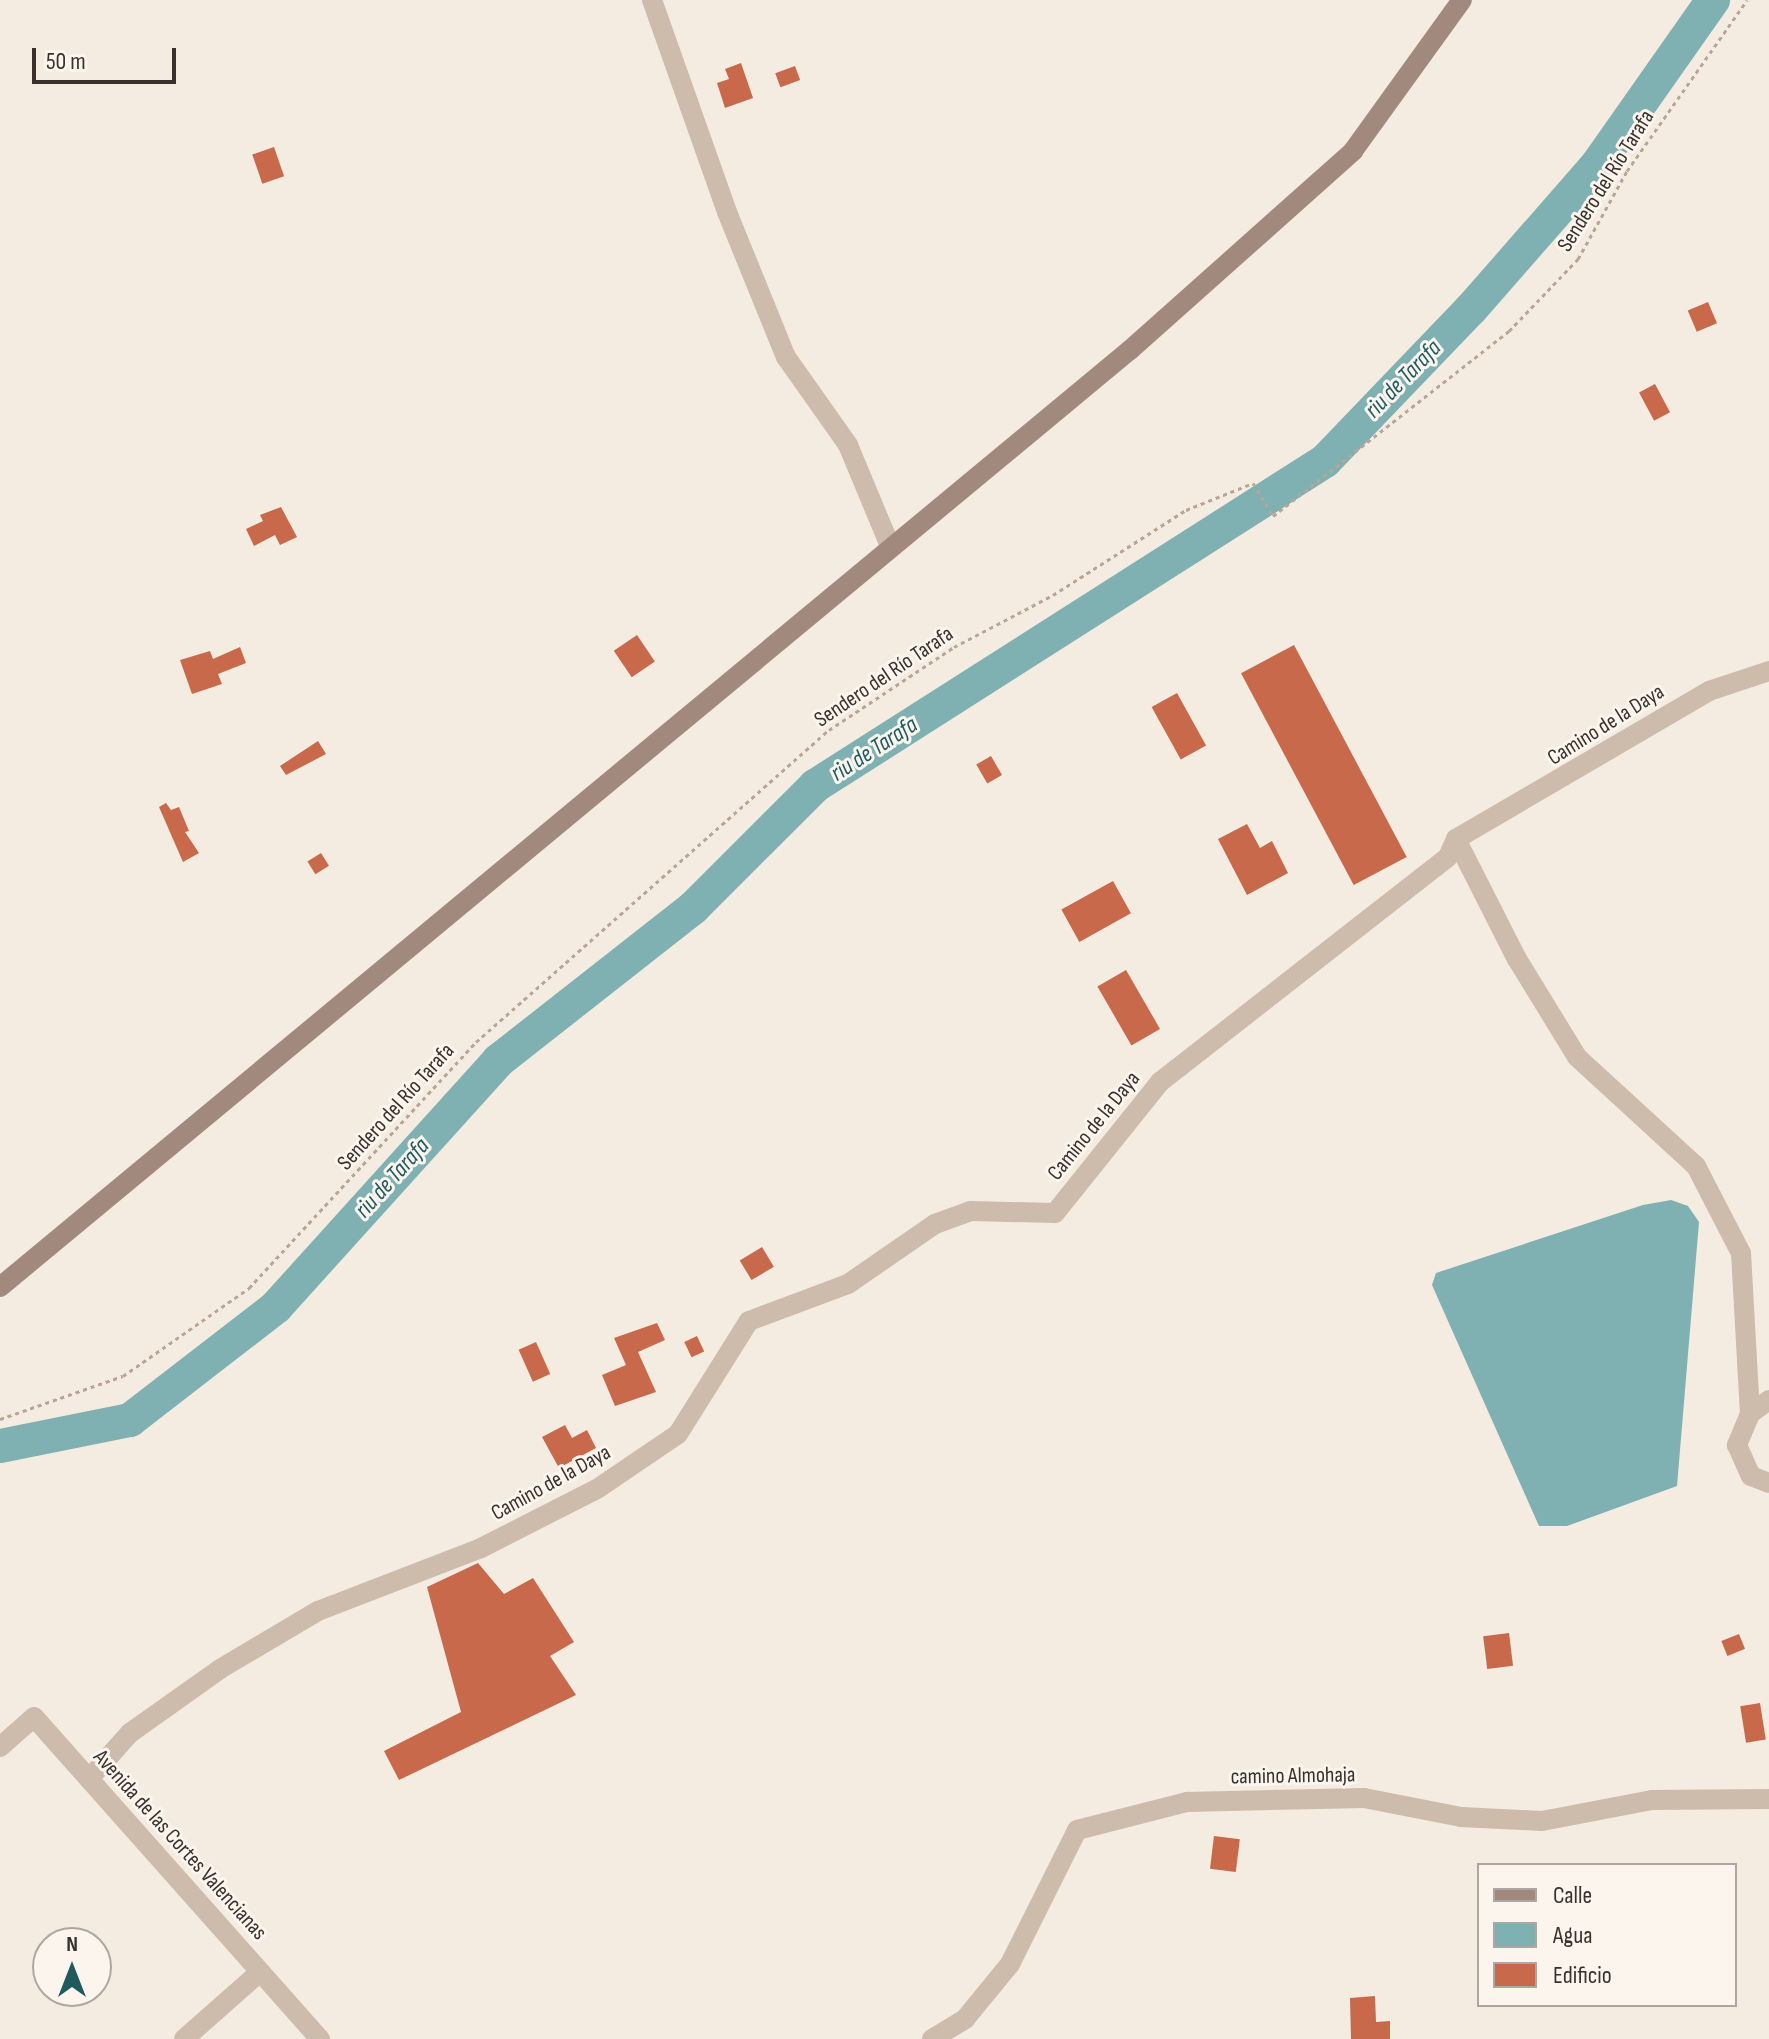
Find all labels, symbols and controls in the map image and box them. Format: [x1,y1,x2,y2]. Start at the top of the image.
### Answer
scale bar [36,32,180,82]
text: 50 m [46,47,86,76]
street label: Sendero del Río Tarafa [1552,105,1660,257]
water label: riu de Tarafa [1359,334,1447,424]
street label: Sendero del Río Tarafa [810,621,958,733]
street label: Camino de la Daya [1543,679,1669,771]
water label: riu de Tarafa [825,710,923,788]
street label: Sendero del Río Tarafa [332,1038,460,1176]
street label: Camino de la Daya [1042,1066,1146,1186]
water label: riu de Tarafa [349,1132,435,1224]
street label: Camino de la Daya [487,1439,615,1527]
street label: Avenida de las Cortes Valencianas [88,1745,272,1945]
street label: camino Almohaja [1230,1762,1356,1790]
legend [1477,1863,1737,2007]
text: Calle [1553,1881,1592,1910]
text: Agua [1553,1921,1592,1950]
north arrow [32,1927,112,2007]
text: N [66,1931,78,1958]
text: Edificio [1553,1961,1612,1990]

